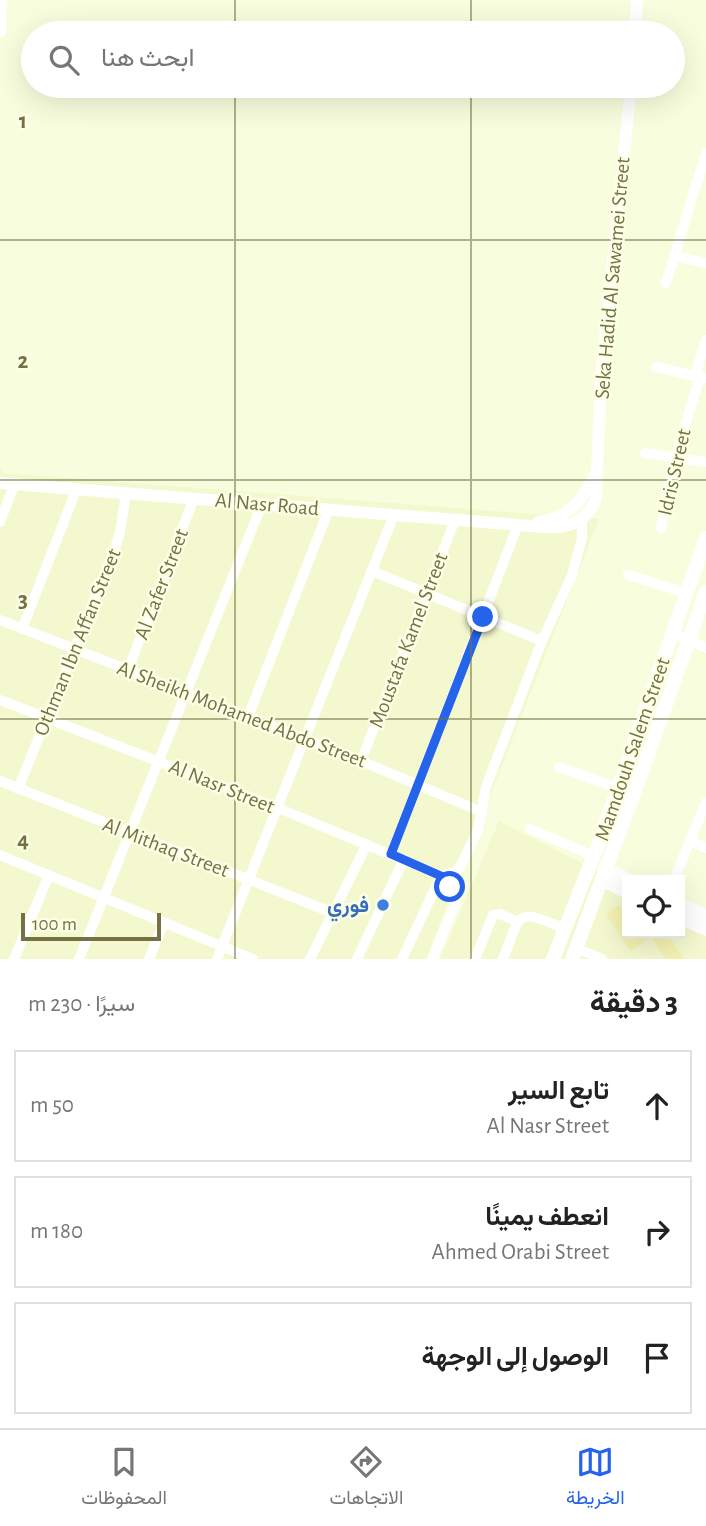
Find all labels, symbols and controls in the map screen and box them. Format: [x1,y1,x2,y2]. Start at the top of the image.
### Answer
search box [21,21,685,98]
icon: search [45,41,83,79]
text: ابحث هنا [101,45,195,71]
text: 1 [19,110,27,133]
street label: Seka Hadid Al Sawamei Street [591,156,634,400]
text: 2 [18,350,29,373]
street label: Idris Street [654,426,695,518]
street label: Al Nasr Road [214,489,320,520]
street label: Al Zafer Street [131,526,192,642]
street label: Othman Ibn Affan Street [30,545,125,739]
street label: Moustafa Kamel Street [365,549,452,731]
text: 3 [18,589,28,612]
route end [467,601,498,632]
street label: Mamdouh Salem Street [591,654,674,844]
street label: Al Sheikh Mohamed Abdo Street [114,657,369,772]
street label: Al Nasr Street [166,756,278,817]
street label: Al Mithaq Street [100,814,232,881]
text: 4 [17,829,29,852]
route start [434,871,465,902]
map controls [622,875,685,938]
button: locate [622,875,685,938]
place label: فوري [327,895,369,922]
marker: فوري [375,897,391,913]
scale bar [21,910,161,942]
text: 100 m [32,915,77,934]
text: 3 دقيقة [590,988,678,1018]
text: سيرًا · 230 m [28,993,135,1016]
text: تابع السير [508,1078,609,1104]
icon: ahead [638,1087,676,1125]
text: 50 m [30,1094,74,1117]
text: Al Nasr Street [486,1115,609,1138]
text: انعطف يمينًا [485,1204,609,1230]
icon: right [638,1213,676,1251]
text: 180 m [30,1220,83,1243]
text: Ahmed Orabi Street [432,1241,609,1264]
icon: arrive [638,1339,676,1377]
text: الوصول إلى الوجهة [421,1344,609,1370]
tab: المحفوظات [81,1443,167,1514]
tab: الاتجاهات [330,1443,403,1514]
tab: الخريطة [566,1443,625,1514]

